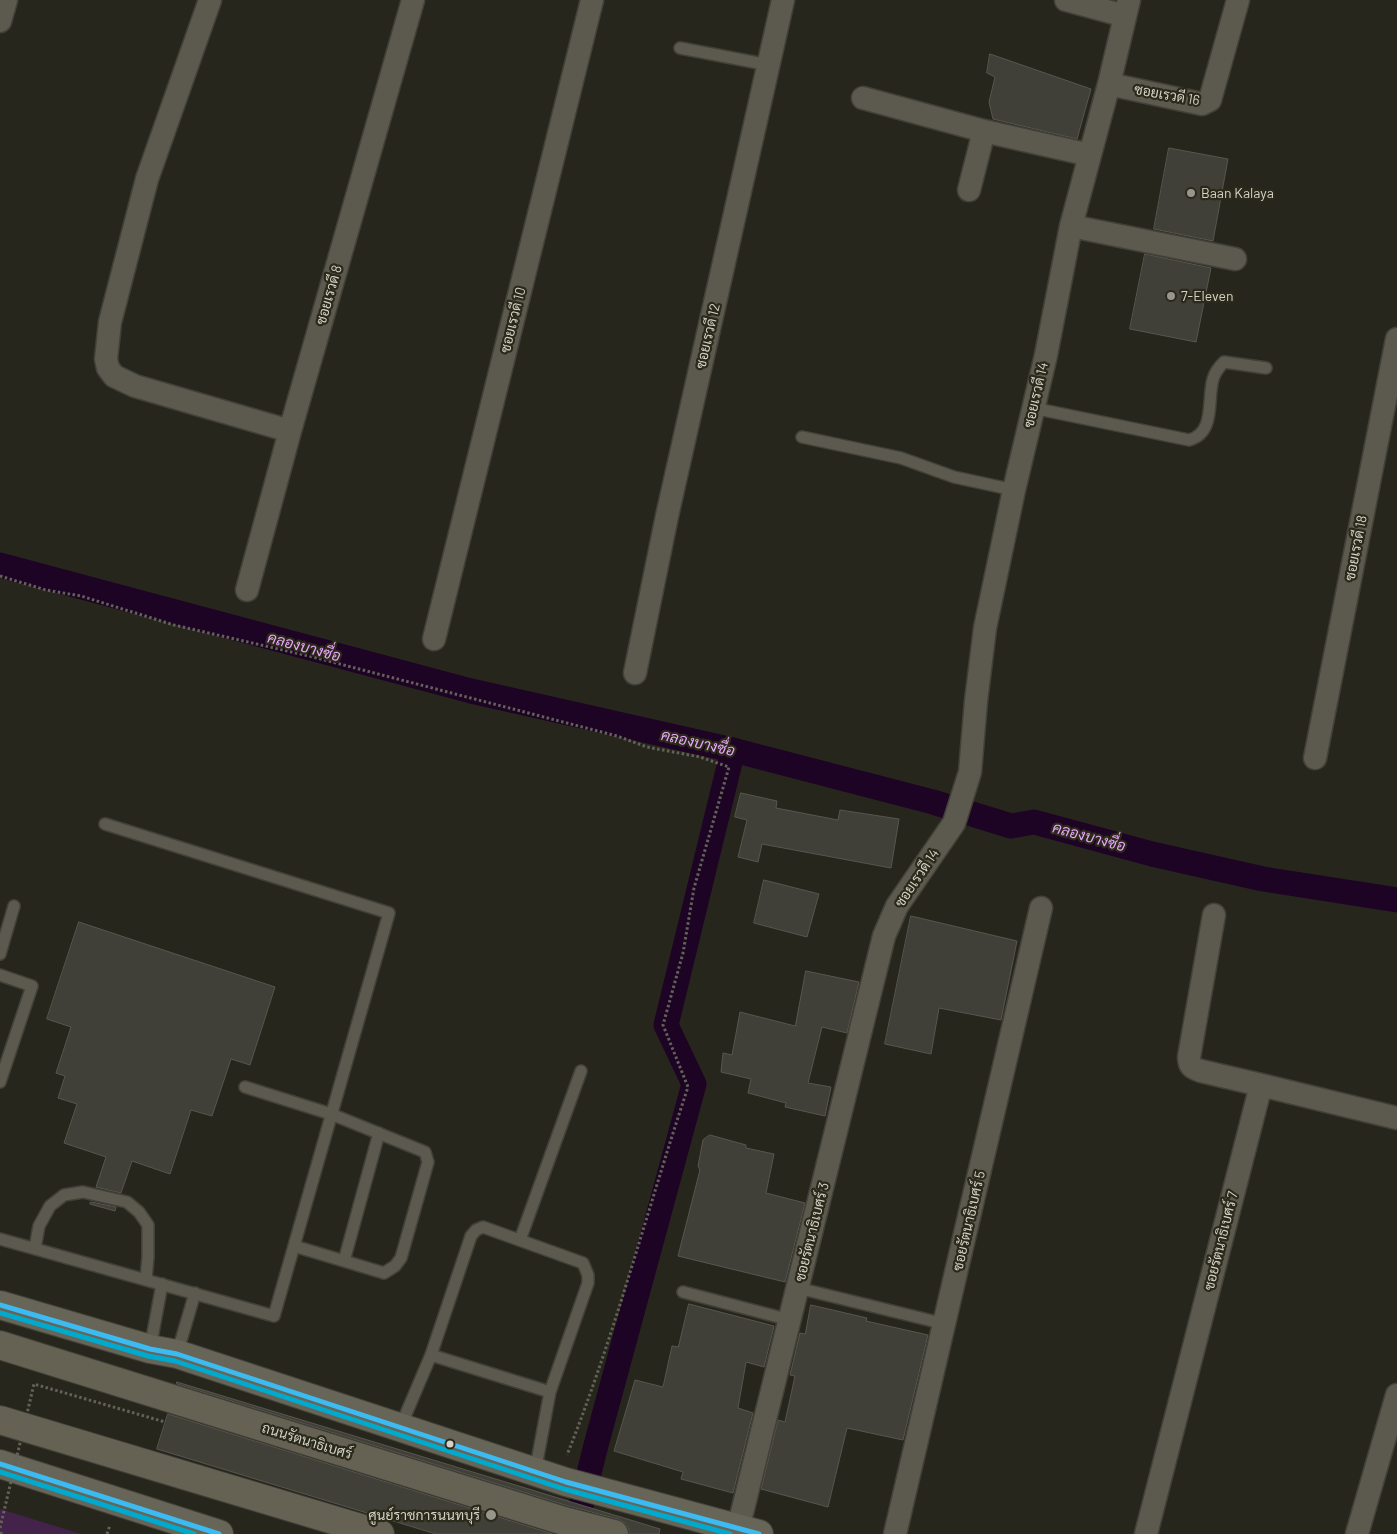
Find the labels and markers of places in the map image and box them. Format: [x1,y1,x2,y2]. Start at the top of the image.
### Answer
place label: Baan Kalaya [1201,185,1274,201]
marker: Baan Kalaya [1185,187,1197,199]
place label: 7-Eleven [1181,288,1234,304]
marker: 7-Eleven [1165,290,1177,302]
unlabelled marker [445,1439,455,1449]
place label: ศูนย์ราชการนนทบุรี [368,1507,480,1523]
marker: ศูนย์ราชการนนทบุรี [484,1508,498,1522]

